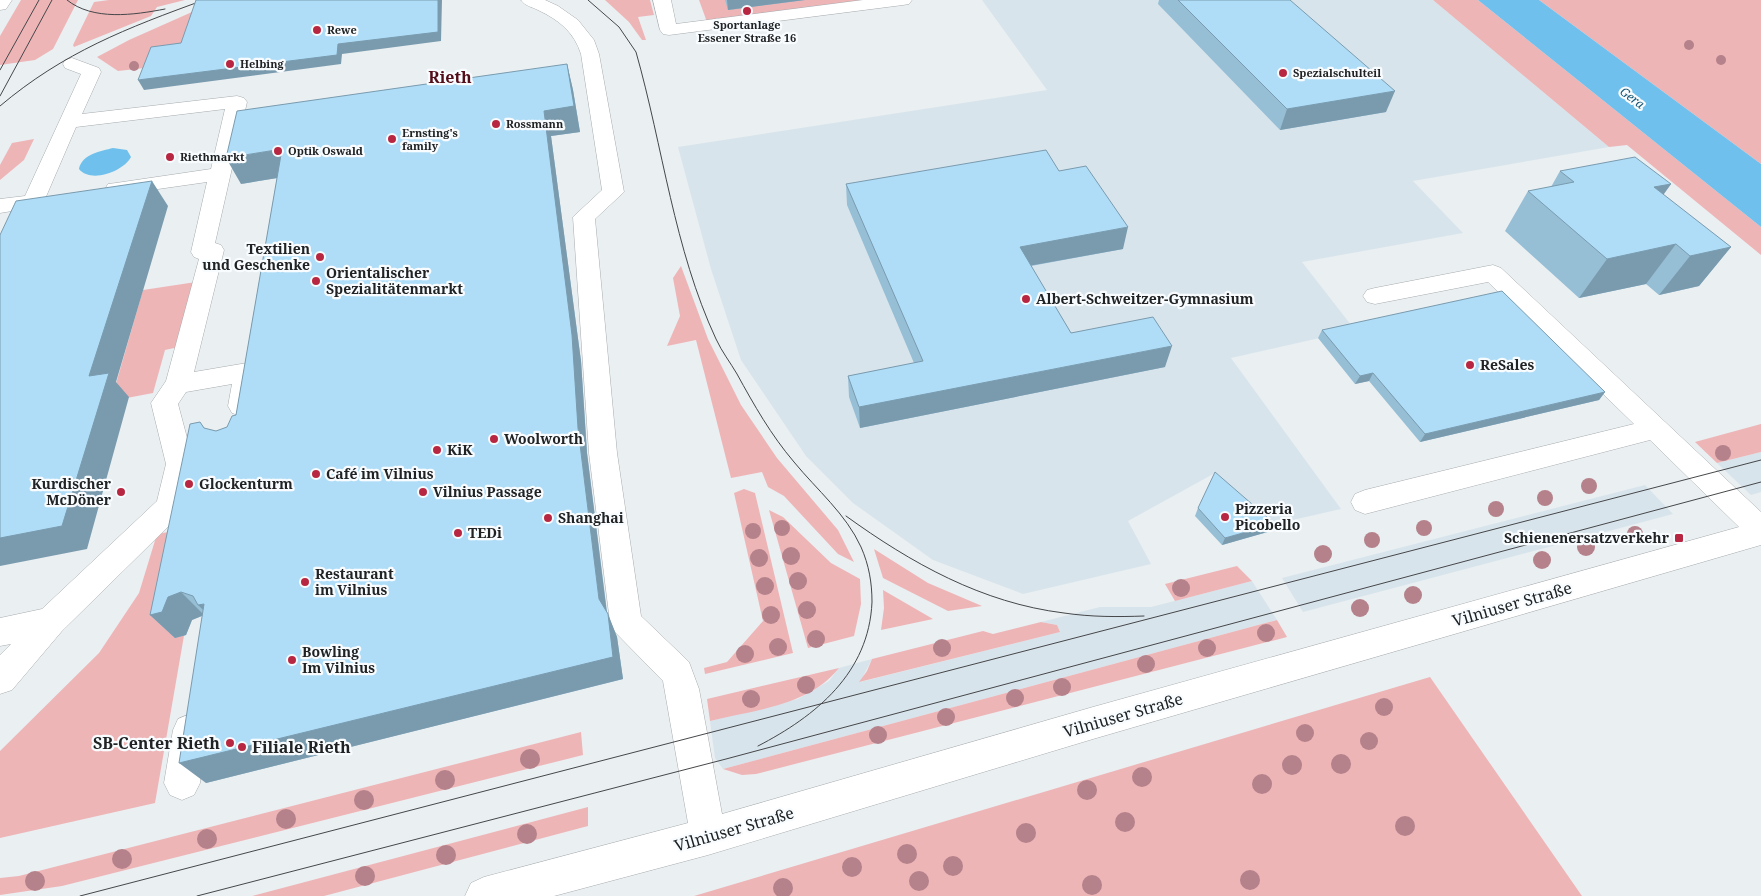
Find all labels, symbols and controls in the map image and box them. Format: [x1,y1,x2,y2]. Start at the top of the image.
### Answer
marker: Sportanlage Essener Straße 16 [741,5,753,17]
place label: Sportanlage Essener Straße 16 [698,17,796,45]
place label: Rewe [327,22,357,37]
marker: Rewe [311,24,323,36]
place label: Helbing [240,56,285,71]
marker: Helbing [224,58,236,70]
place label: Spezialschulteil [1293,65,1381,80]
district label: Rieth [428,66,472,88]
marker: Spezialschulteil [1277,67,1289,79]
water label: Gera [1616,83,1648,112]
place label: Rossmann [506,116,564,131]
marker: Rossmann [490,118,502,130]
place label: Ernsting's family [402,125,458,153]
marker: Ernsting's family [386,133,398,145]
place label: Optik Oswald [288,143,363,158]
marker: Optik Oswald [272,145,284,157]
place label: Riethmarkt [180,149,245,164]
marker: Riethmarkt [164,151,176,163]
place label: Textilien und Geschenke [202,239,310,274]
marker: Textilien und Geschenke [314,251,326,263]
place label: Orientalischer Spezialitätenmarkt [326,263,463,298]
marker: Orientalischer Spezialitätenmarkt [310,275,322,287]
place label: Albert-Schweitzer-Gymnasium [1036,289,1254,308]
marker: Albert-Schweitzer-Gymnasium [1020,293,1032,305]
place label: ReSales [1480,355,1534,374]
marker: ReSales [1464,359,1476,371]
place label: Woolworth [504,429,583,448]
marker: Woolworth [488,433,500,445]
place label: KiK [447,440,473,459]
marker: KiK [431,444,443,456]
place label: Café im Vilnius [326,464,434,483]
marker: Café im Vilnius [310,468,322,480]
place label: Kurdischer McDöner [32,474,112,509]
place label: Glockenturm [199,474,293,493]
marker: Glockenturm [183,478,195,490]
place label: Vilnius Passage [433,482,542,501]
marker: Kurdischer McDöner [115,486,127,498]
marker: Vilnius Passage [417,486,429,498]
place label: Pizzeria Picobello [1235,499,1300,534]
place label: Shanghai [558,508,624,527]
marker: Pizzeria Picobello [1219,511,1231,523]
marker: Shanghai [542,512,554,524]
place label: TEDi [468,523,502,542]
marker: TEDi [452,527,464,539]
place label: Schienenersatzverkehr [1504,528,1670,547]
marker: Schienenersatzverkehr [1673,532,1685,544]
place label: Restaurant im Vilnius [315,564,394,599]
marker: Restaurant im Vilnius [299,576,311,588]
street label: Vilniuser Straße [1450,576,1574,632]
place label: Bowling Im Vilnius [302,642,375,677]
marker: Bowling Im Vilnius [286,654,298,666]
street label: Vilniuser Straße [1061,687,1185,743]
place label: SB-Center Rieth [93,732,220,754]
place label: Filiale Rieth [252,736,351,758]
marker: SB-Center Rieth [224,737,236,749]
marker: Filiale Rieth [236,741,248,753]
street label: Vilniuser Straße [672,801,796,857]

